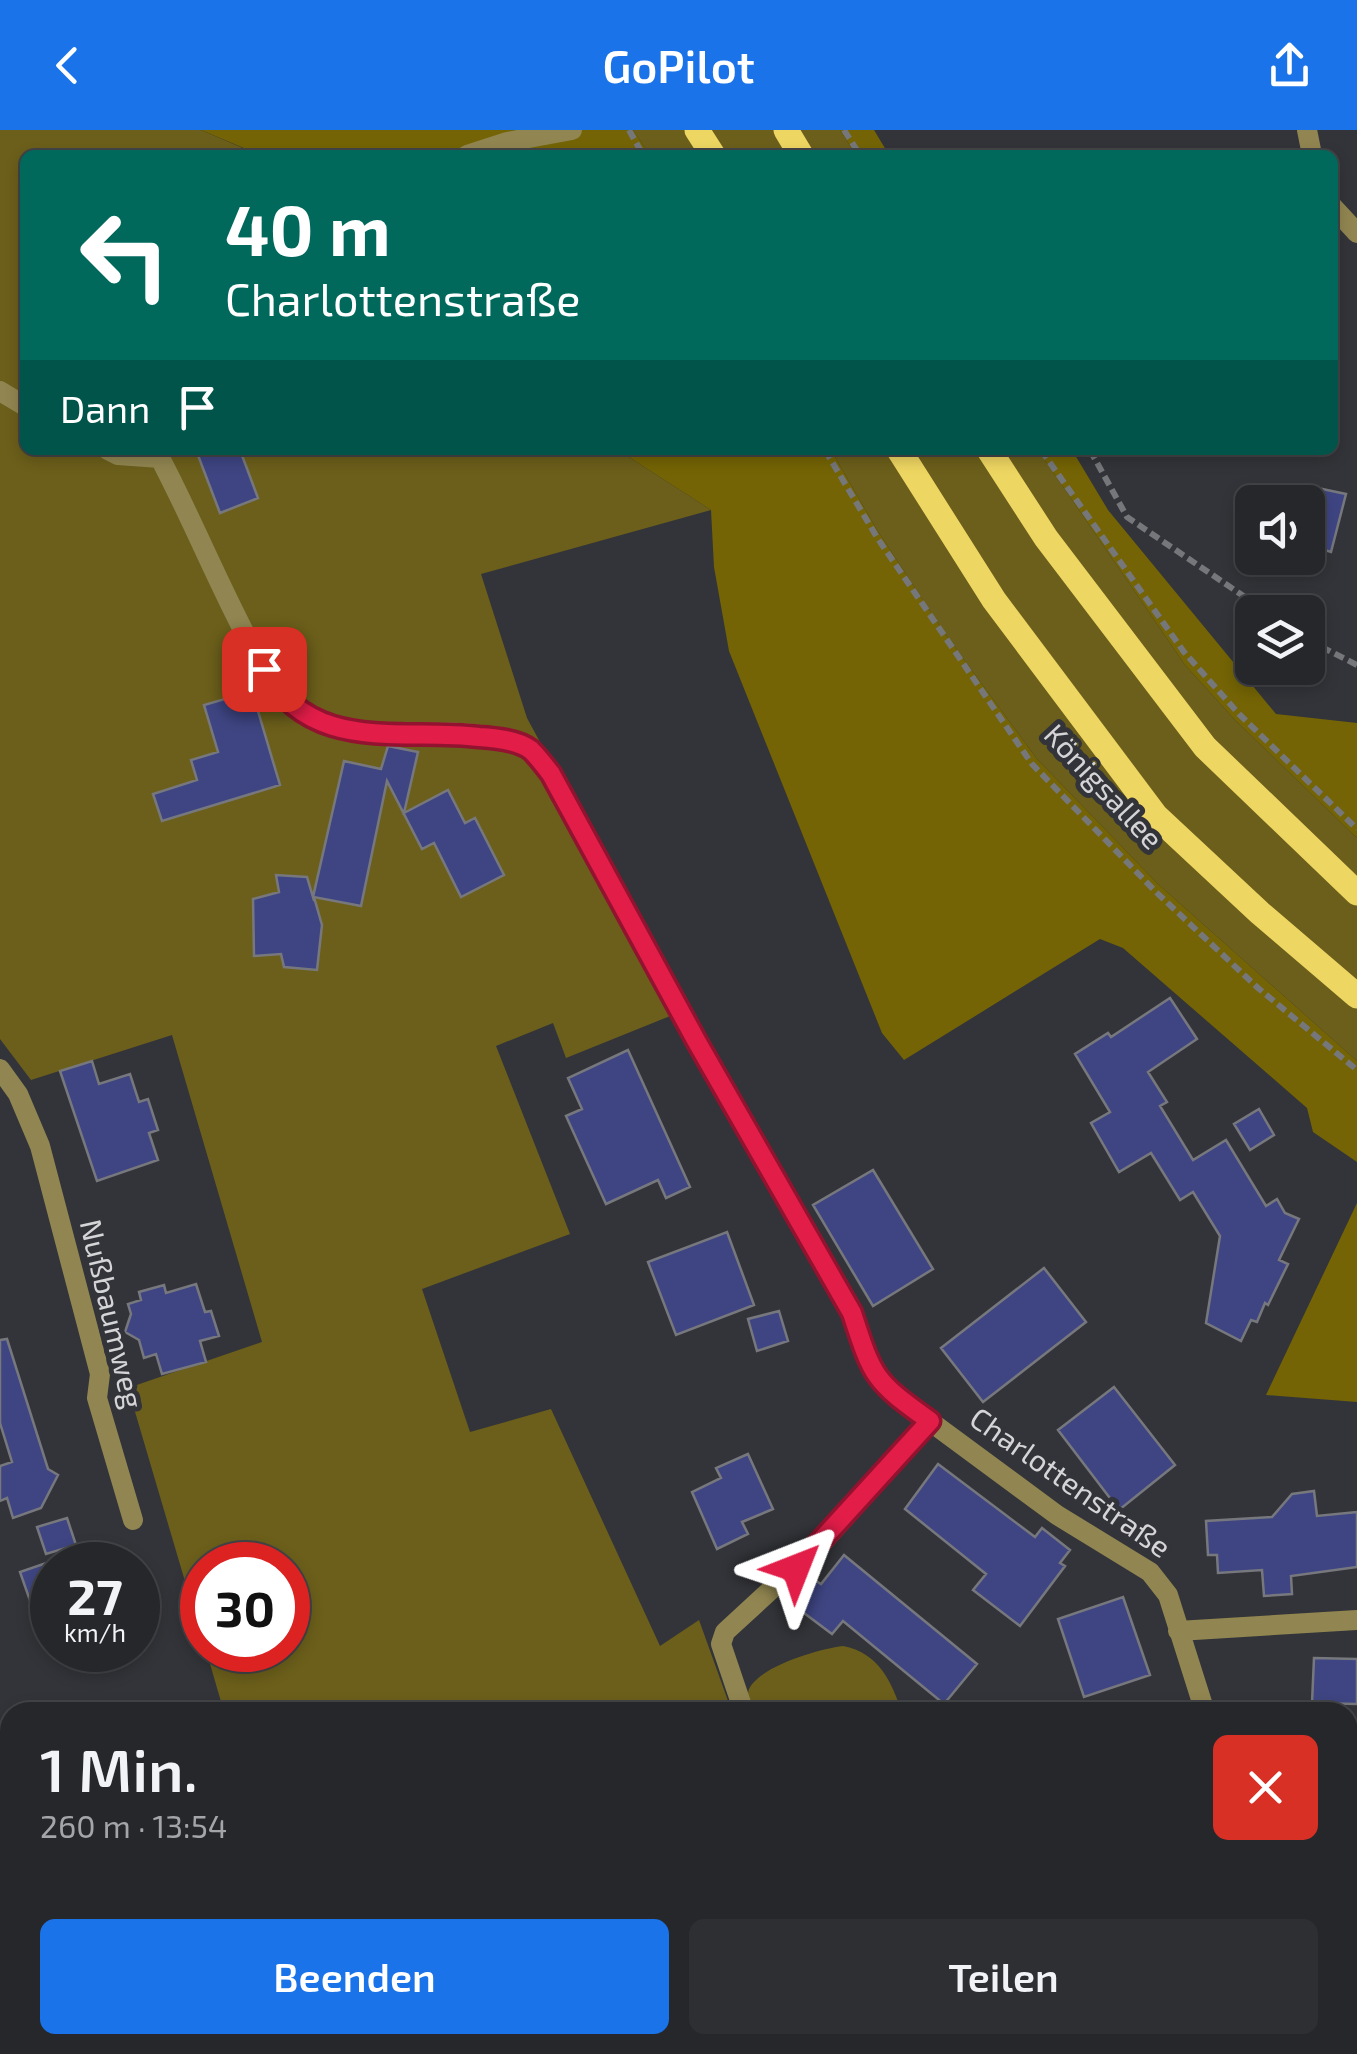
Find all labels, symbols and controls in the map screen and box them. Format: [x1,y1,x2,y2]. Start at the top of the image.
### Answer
icon: back [40,38,95,93]
text: GoPilot [602,38,755,92]
icon: share [1262,38,1317,93]
text: 40 m [225,186,391,270]
icon: left [60,190,190,320]
text: Charlottenstraße [225,271,580,325]
icon: arrive [170,380,225,435]
text: Dann [60,385,150,431]
map controls [1235,485,1325,685]
button: sound [1235,485,1325,575]
button: layers [1235,595,1325,685]
pin [222,627,307,712]
icon: arrive [237,642,292,697]
street label: Königsallee [1038,716,1171,856]
street label: Nußbaumweg [74,1216,152,1412]
street label: Charlottenstraße [964,1399,1178,1564]
position arrow [744,1516,848,1620]
speed limit sign: 30 [180,1542,310,1672]
text: 27 [67,1565,123,1625]
text: km/h [64,1617,126,1647]
text: 1 Min. [40,1732,198,1804]
button: close [1213,1735,1318,1840]
text: 260 m · 13:54 [40,1806,228,1844]
button: Beenden [40,1919,669,2034]
button: Teilen [689,1919,1318,2034]

